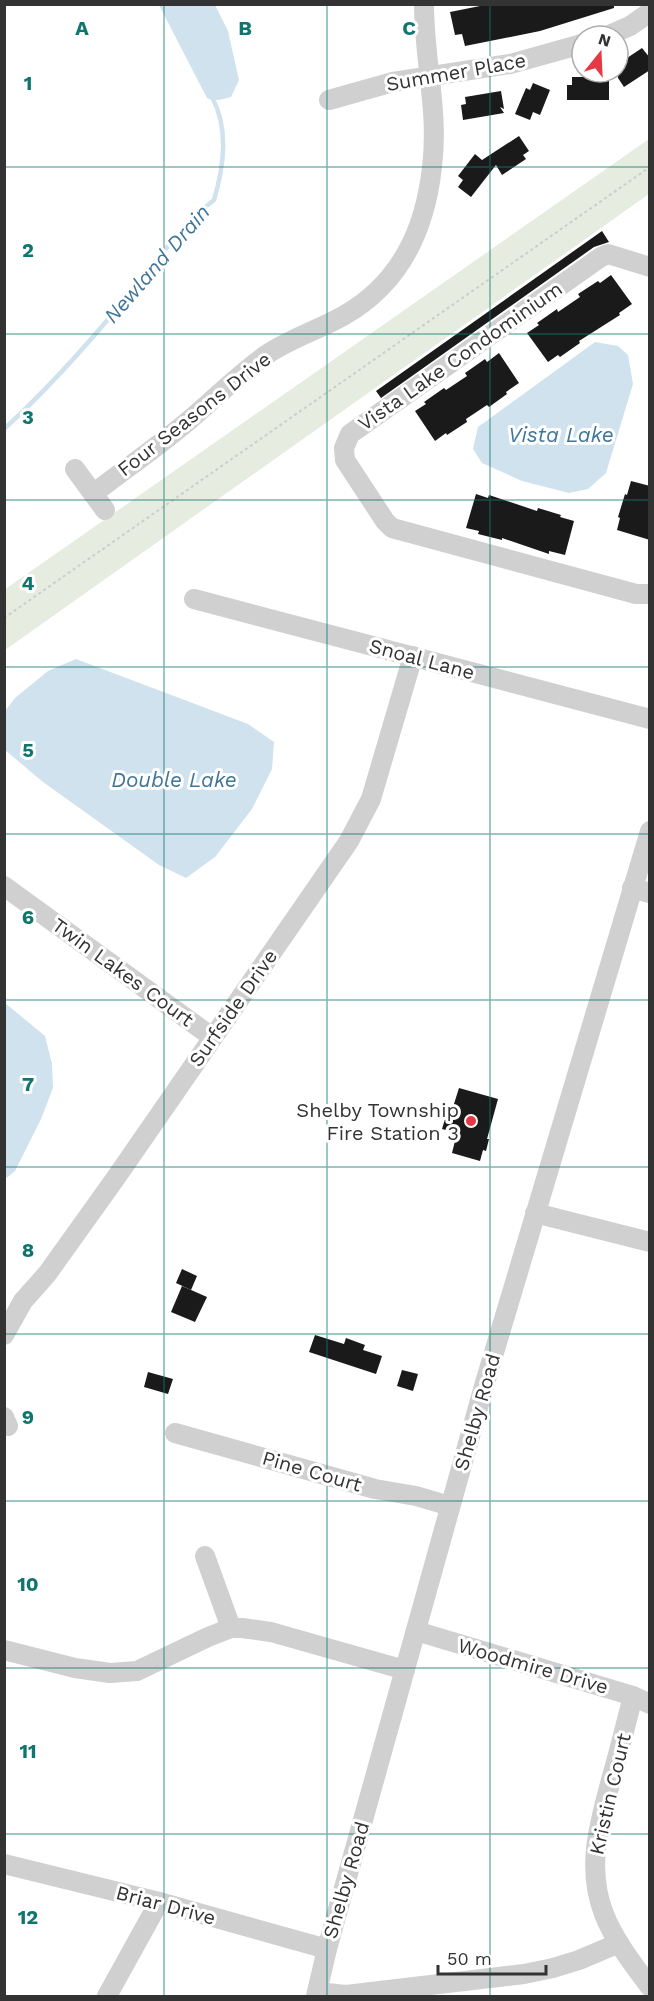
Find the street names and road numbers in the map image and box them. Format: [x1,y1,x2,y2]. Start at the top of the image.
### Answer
street label: Summer Place [384,48,528,96]
street label: Vista Lake Condominium [353,276,567,436]
street label: Four Seasons Drive [113,347,275,481]
street label: Snoal Lane [367,633,477,685]
street label: Twin Lakes Court [48,913,199,1032]
street label: Surfside Drive [184,945,282,1071]
street label: Shelby Road [449,1351,505,1473]
street label: Pine Court [260,1445,365,1497]
street label: Woodmire Drive [455,1633,611,1699]
street label: Kristin Court [584,1730,636,1857]
street label: Shelby Road [318,1819,374,1941]
street label: Briar Drive [114,1880,218,1930]

